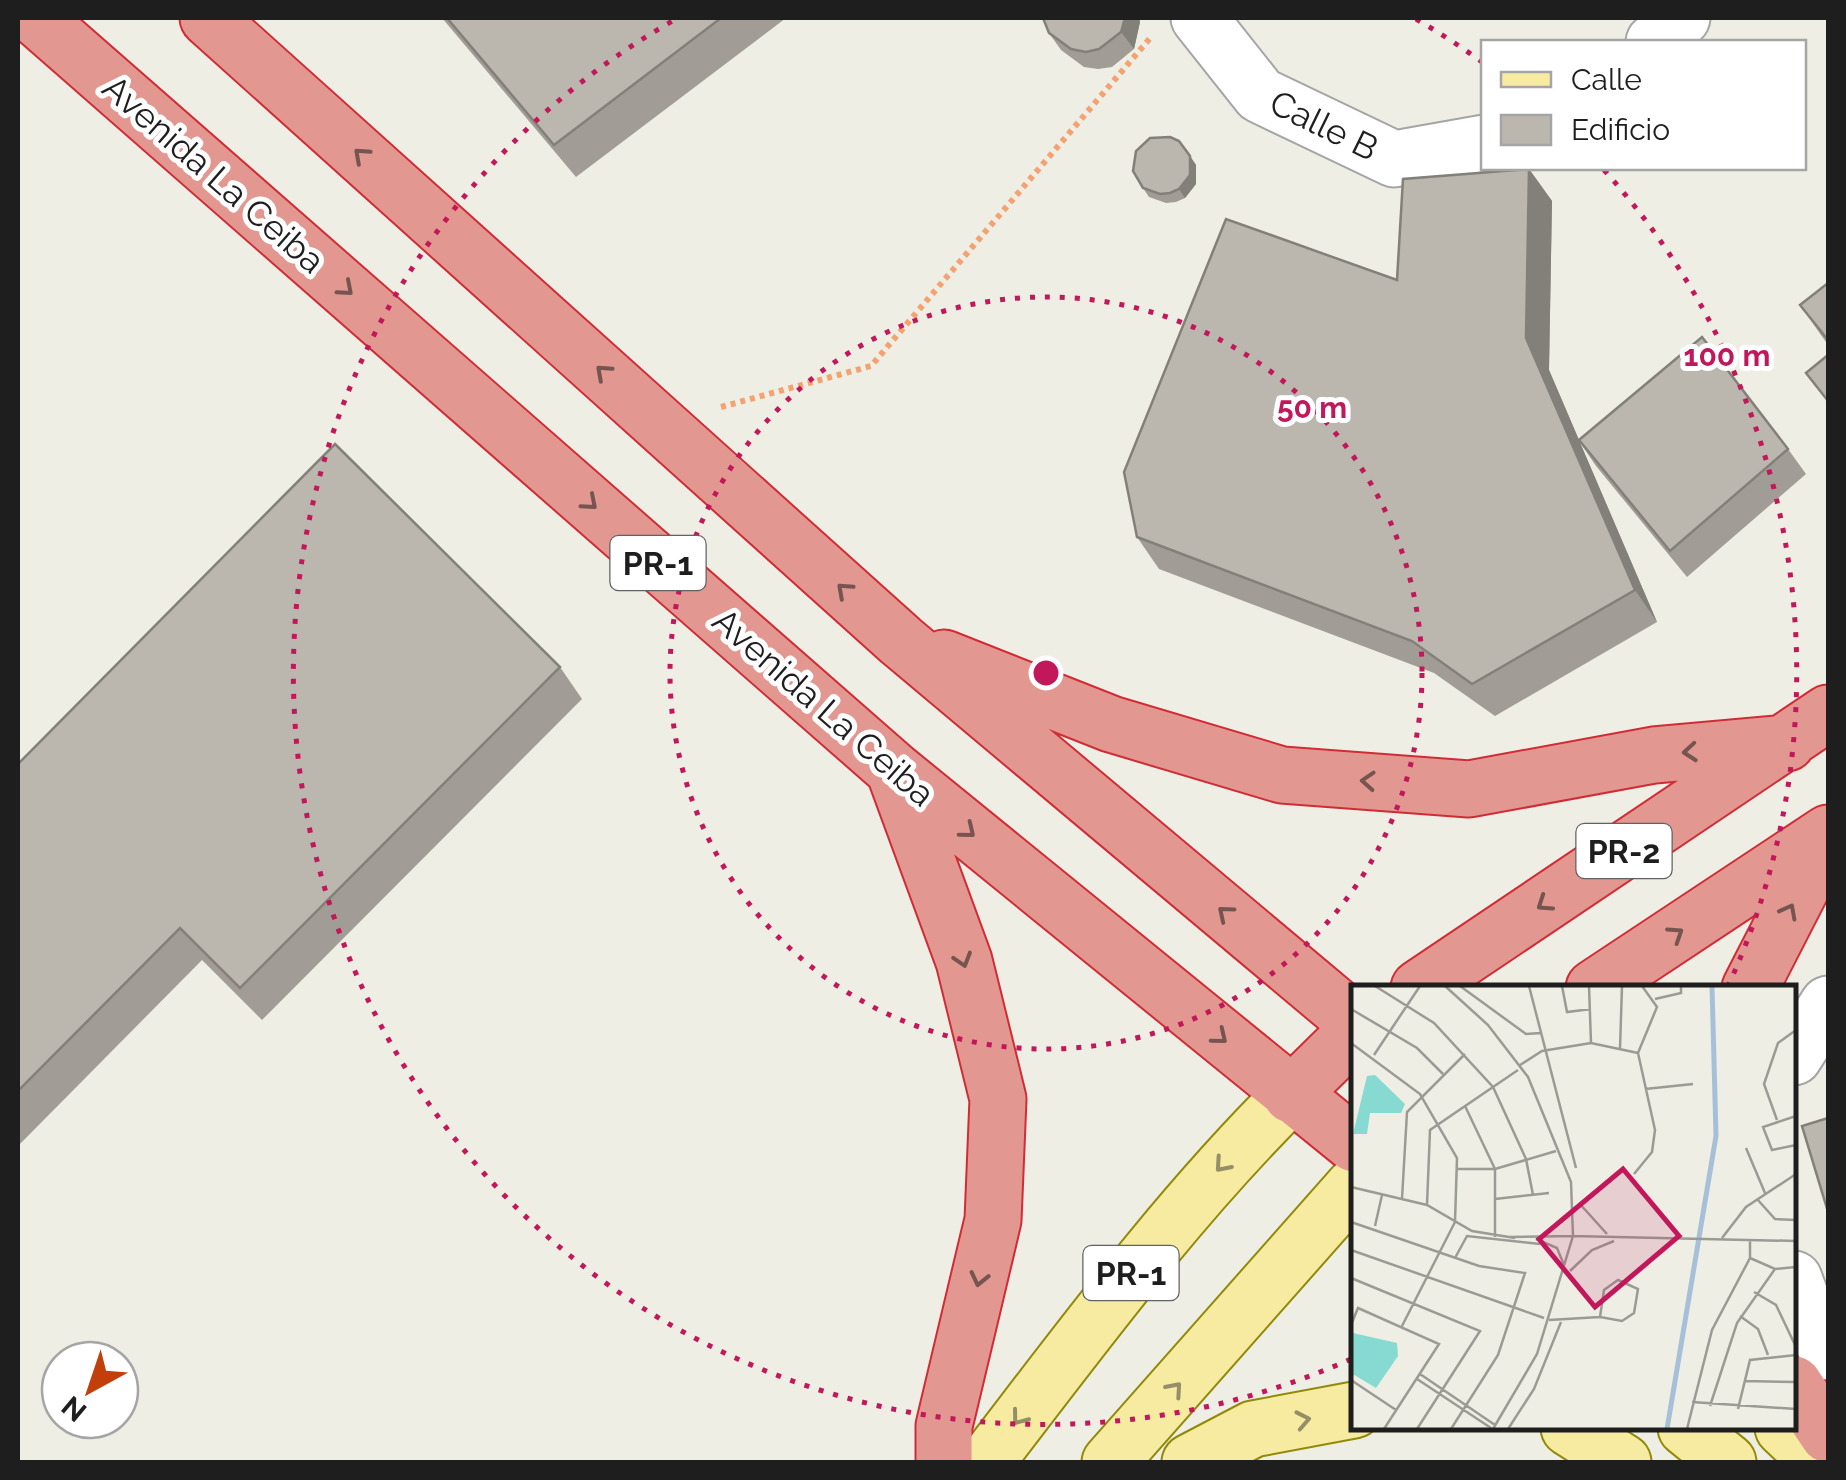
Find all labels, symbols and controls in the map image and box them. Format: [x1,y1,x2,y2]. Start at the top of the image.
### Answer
legend [1481,40,1806,170]
text: Calle [1571,62,1642,97]
street label: Avenida La Ceiba [95,67,333,281]
street label: Calle B [1263,81,1385,169]
text: Edificio [1571,112,1670,147]
one-way arrow [354,148,373,166]
one-way arrow [334,278,353,296]
text: 100 m [1684,338,1770,373]
one-way arrow [596,366,615,384]
text: 50 m [1277,390,1347,425]
one-way arrow [579,492,597,510]
road number: PR-1 [610,536,706,590]
one-way arrow [837,583,856,601]
street label: Avenida La Ceiba [705,600,943,814]
centre of rings [1028,655,1064,691]
one-way arrow [1681,740,1697,762]
one-way arrow [1360,771,1376,792]
one-way arrow [957,819,975,837]
road number: PR-2 [1576,824,1672,878]
one-way arrow [1537,892,1555,911]
one-way arrow [1777,904,1796,922]
one-way arrow [1219,907,1237,925]
one-way arrow [1665,927,1683,946]
one-way arrow [951,951,972,968]
inset map [1351,985,1796,1430]
one-way arrow [1208,1025,1226,1043]
one-way arrow [1216,1153,1234,1171]
road number: PR-1 [1084,1246,1178,1300]
one-way arrow [970,1270,991,1287]
north arrow [40,1340,140,1440]
one-way arrow [1163,1382,1181,1401]
text: N [55,1389,93,1428]
one-way arrow [1014,1407,1031,1425]
one-way arrow [1294,1410,1311,1431]

